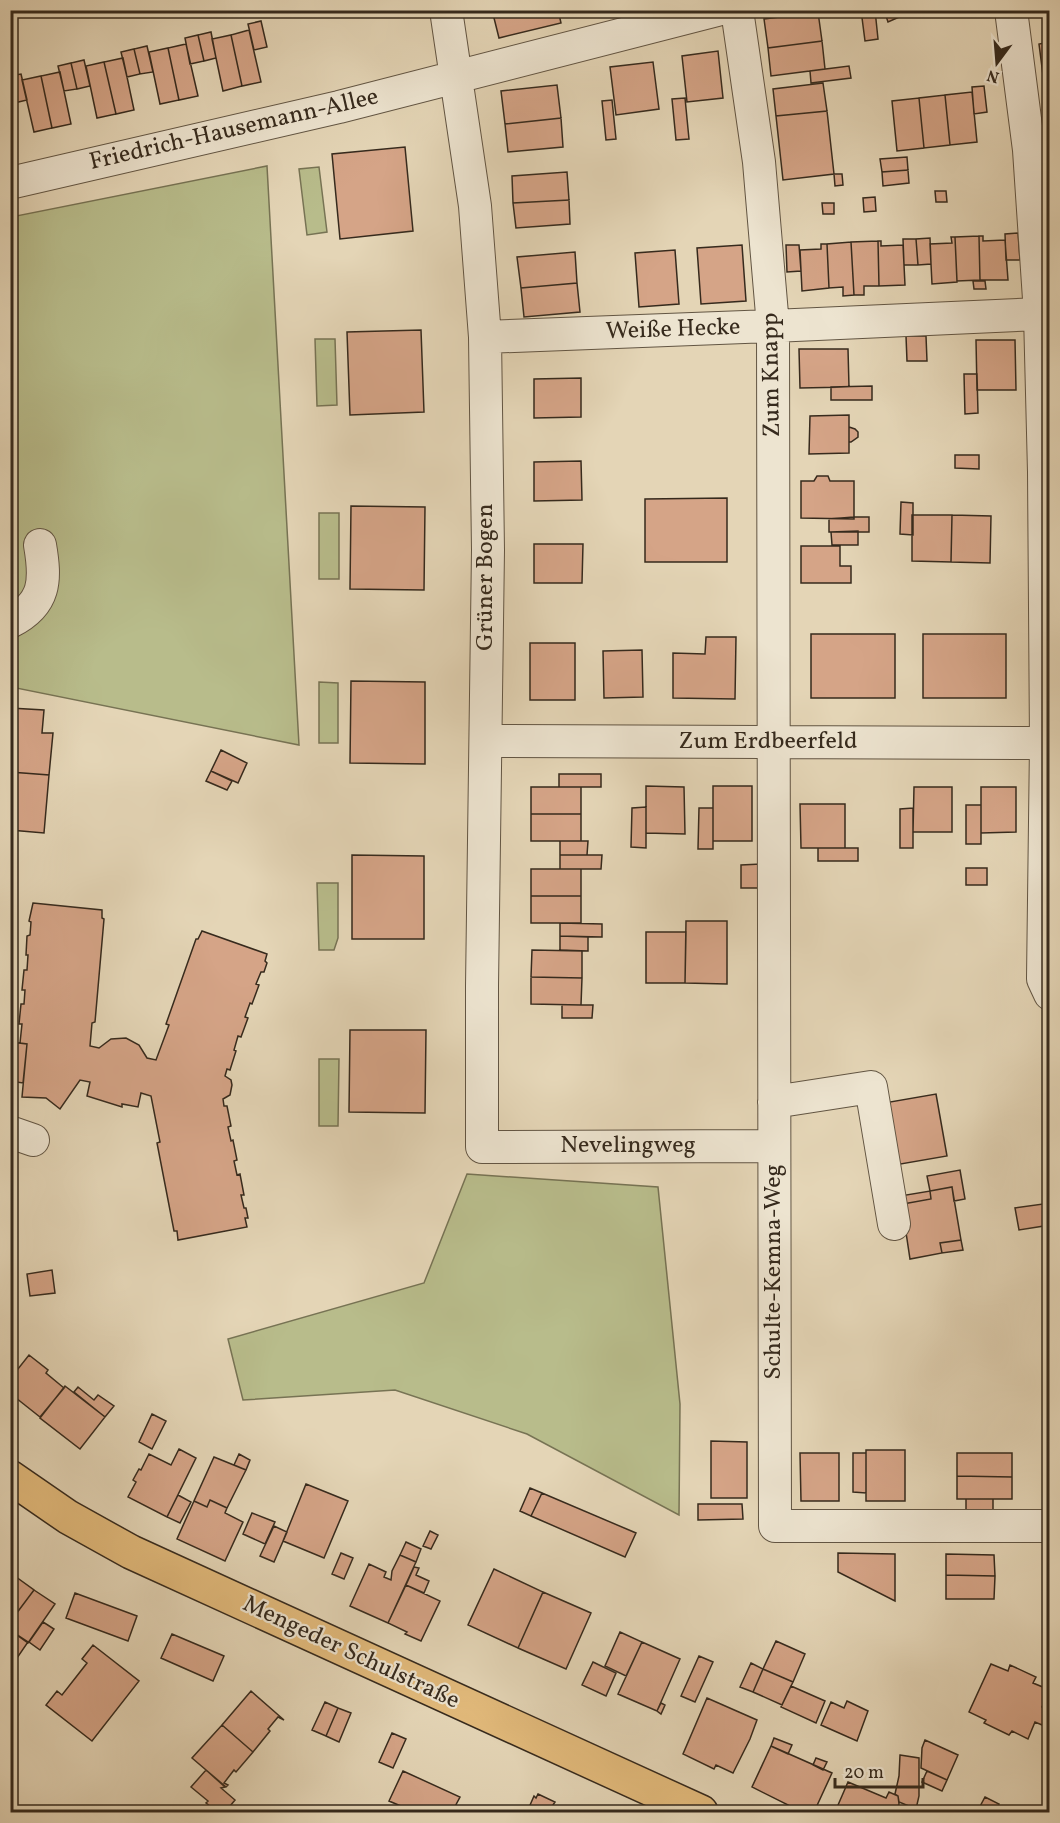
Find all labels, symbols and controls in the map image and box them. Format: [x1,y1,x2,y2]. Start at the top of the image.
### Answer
north arrow [967,33,1027,93]
text: N [984,63,1002,88]
street label: Friedrich-Hausemann-Allee [86,80,382,180]
street label: Weiße Hecke [605,311,741,349]
street label: Zum Knapp [754,312,790,438]
street label: Grüner Bogen [469,503,503,651]
street label: Zum Erdbeerfeld [679,725,857,759]
street label: Nevelingweg [560,1129,696,1163]
street label: Schulte-Kemna-Weg [757,1164,791,1380]
street label: Mengeder Schulstraße [237,1588,465,1718]
scale bar [835,1751,924,1789]
text: 20 m [844,1761,884,1786]

